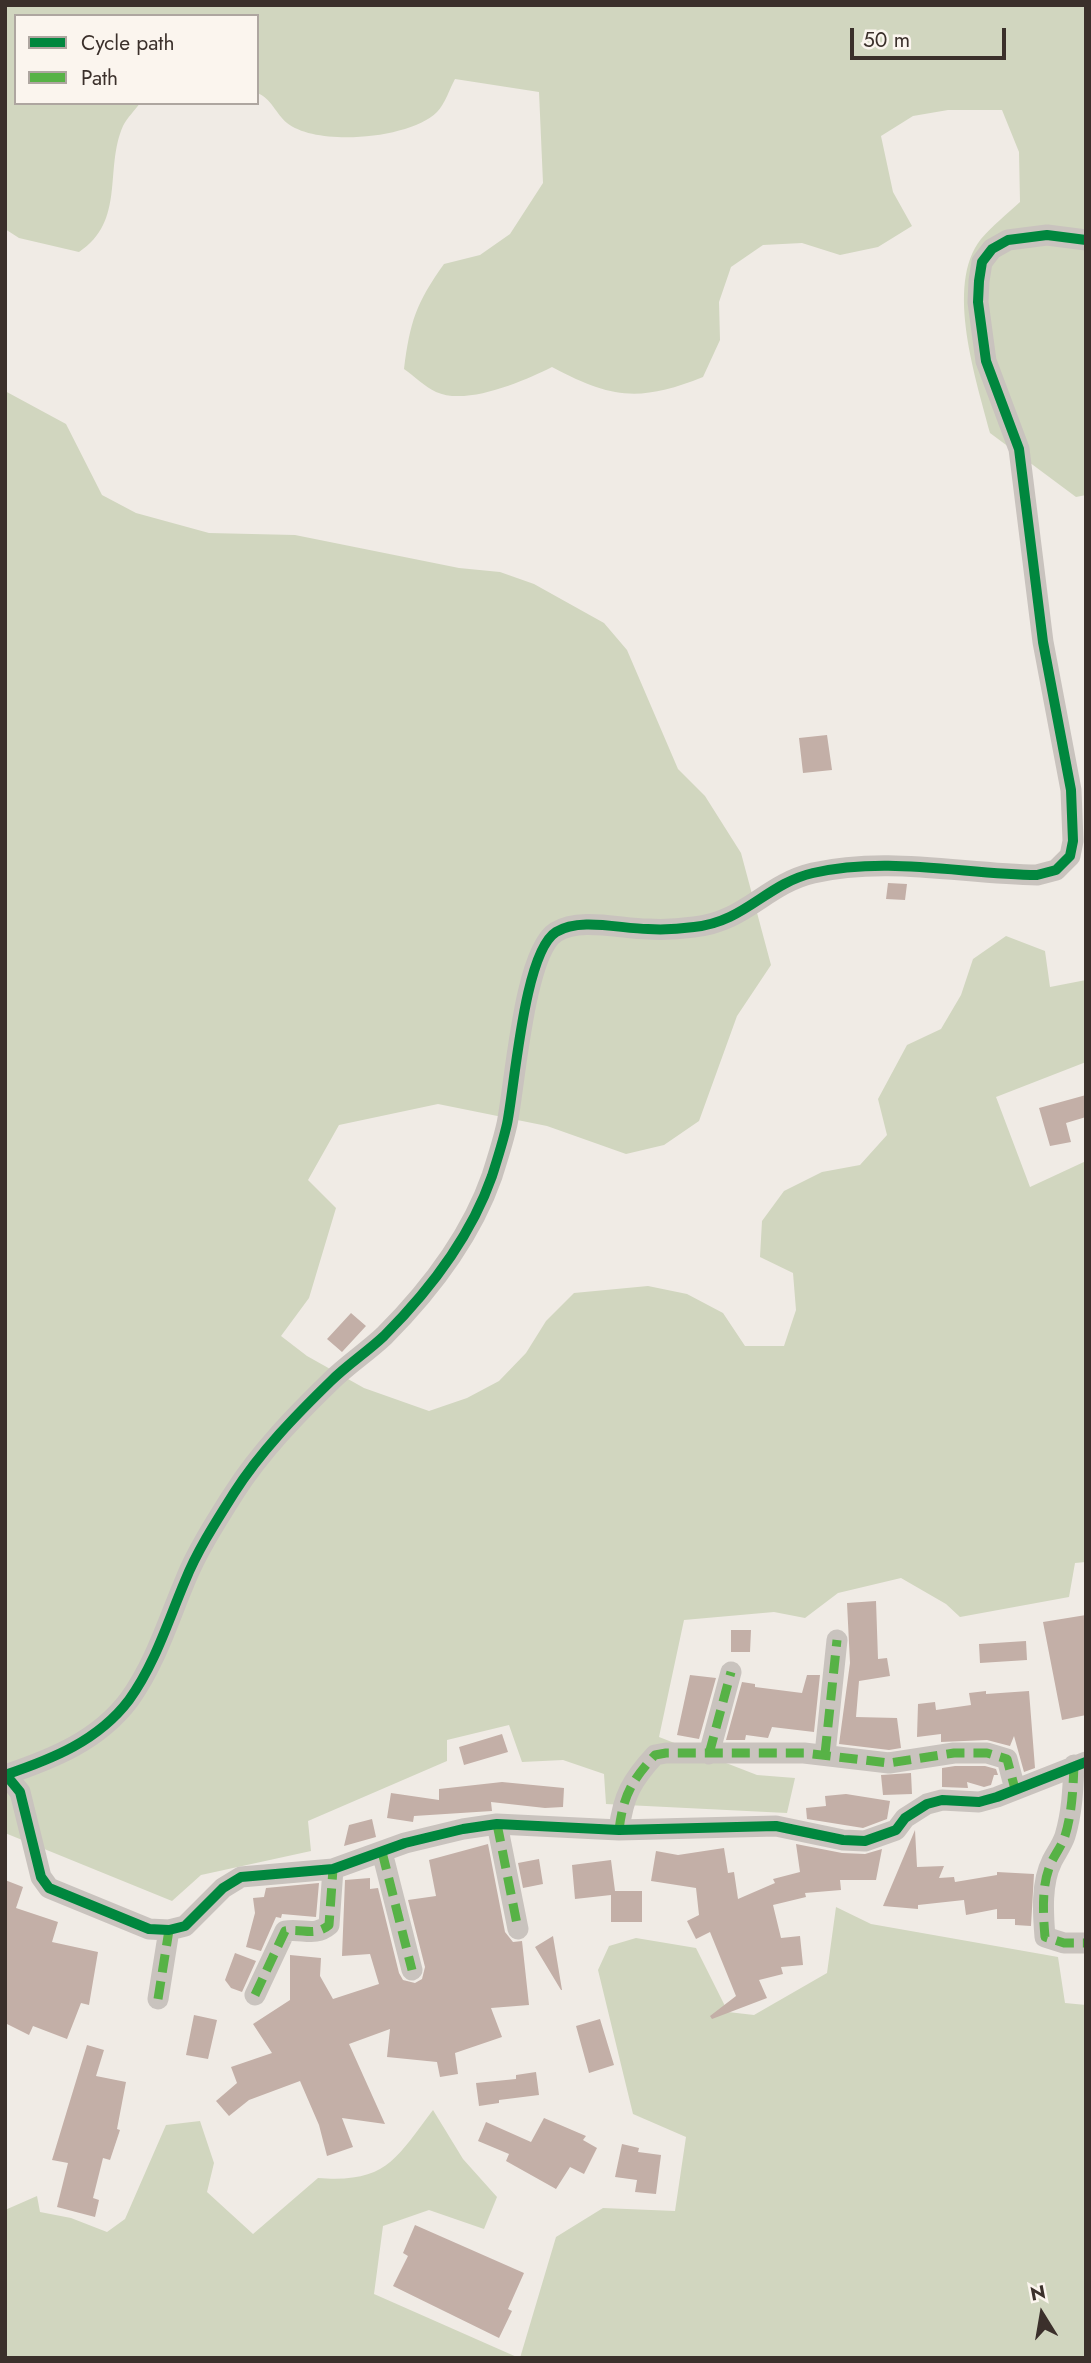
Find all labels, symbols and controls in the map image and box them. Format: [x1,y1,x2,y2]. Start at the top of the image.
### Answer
legend [14,14,259,105]
scale bar [853,14,1009,58]
text: 50 m [863,25,910,55]
text: Cycle path [81,28,174,58]
text: Path [81,63,118,93]
text: N [1028,2278,1048,2308]
north arrow [1007,2279,1077,2349]

